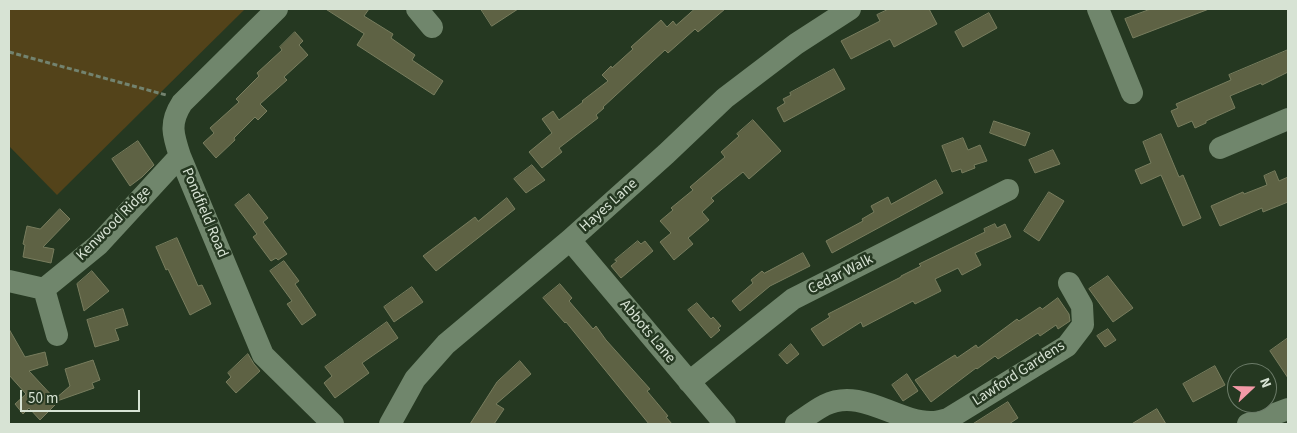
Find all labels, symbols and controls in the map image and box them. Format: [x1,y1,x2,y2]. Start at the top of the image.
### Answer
street label: Pondfield Road [177,165,231,261]
street label: Hayes Lane [576,175,642,237]
street label: Kenwood Ridge [73,183,155,265]
street label: Cedar Walk [806,251,876,299]
street label: Abbots Lane [615,297,679,367]
street label: Lawford Gardens [969,337,1069,411]
north arrow [1227,363,1277,413]
text: N [1254,375,1276,391]
scale bar [22,380,142,412]
text: 50 m [28,388,58,409]

